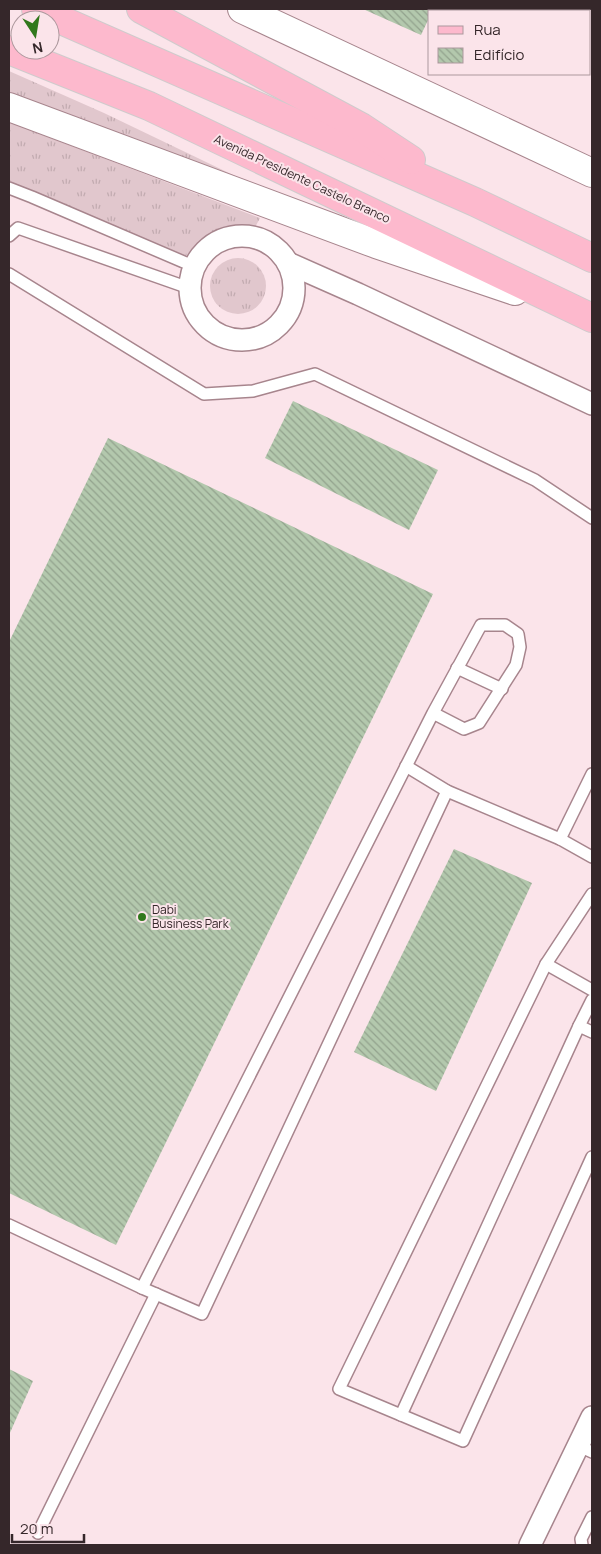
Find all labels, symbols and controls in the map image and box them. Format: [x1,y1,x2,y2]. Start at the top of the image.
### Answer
north arrow [10,10,60,60]
legend [428,10,591,75]
text: Rua [474,19,501,40]
text: N [31,38,45,59]
text: Edifício [474,44,525,65]
street label: Avenida Presidente Castelo Branco [211,130,393,227]
place label: Dabi Business Park [152,901,230,932]
marker: Dabi Business Park [136,911,148,923]
scale bar [12,1512,85,1544]
text: 20 m [20,1518,53,1539]

